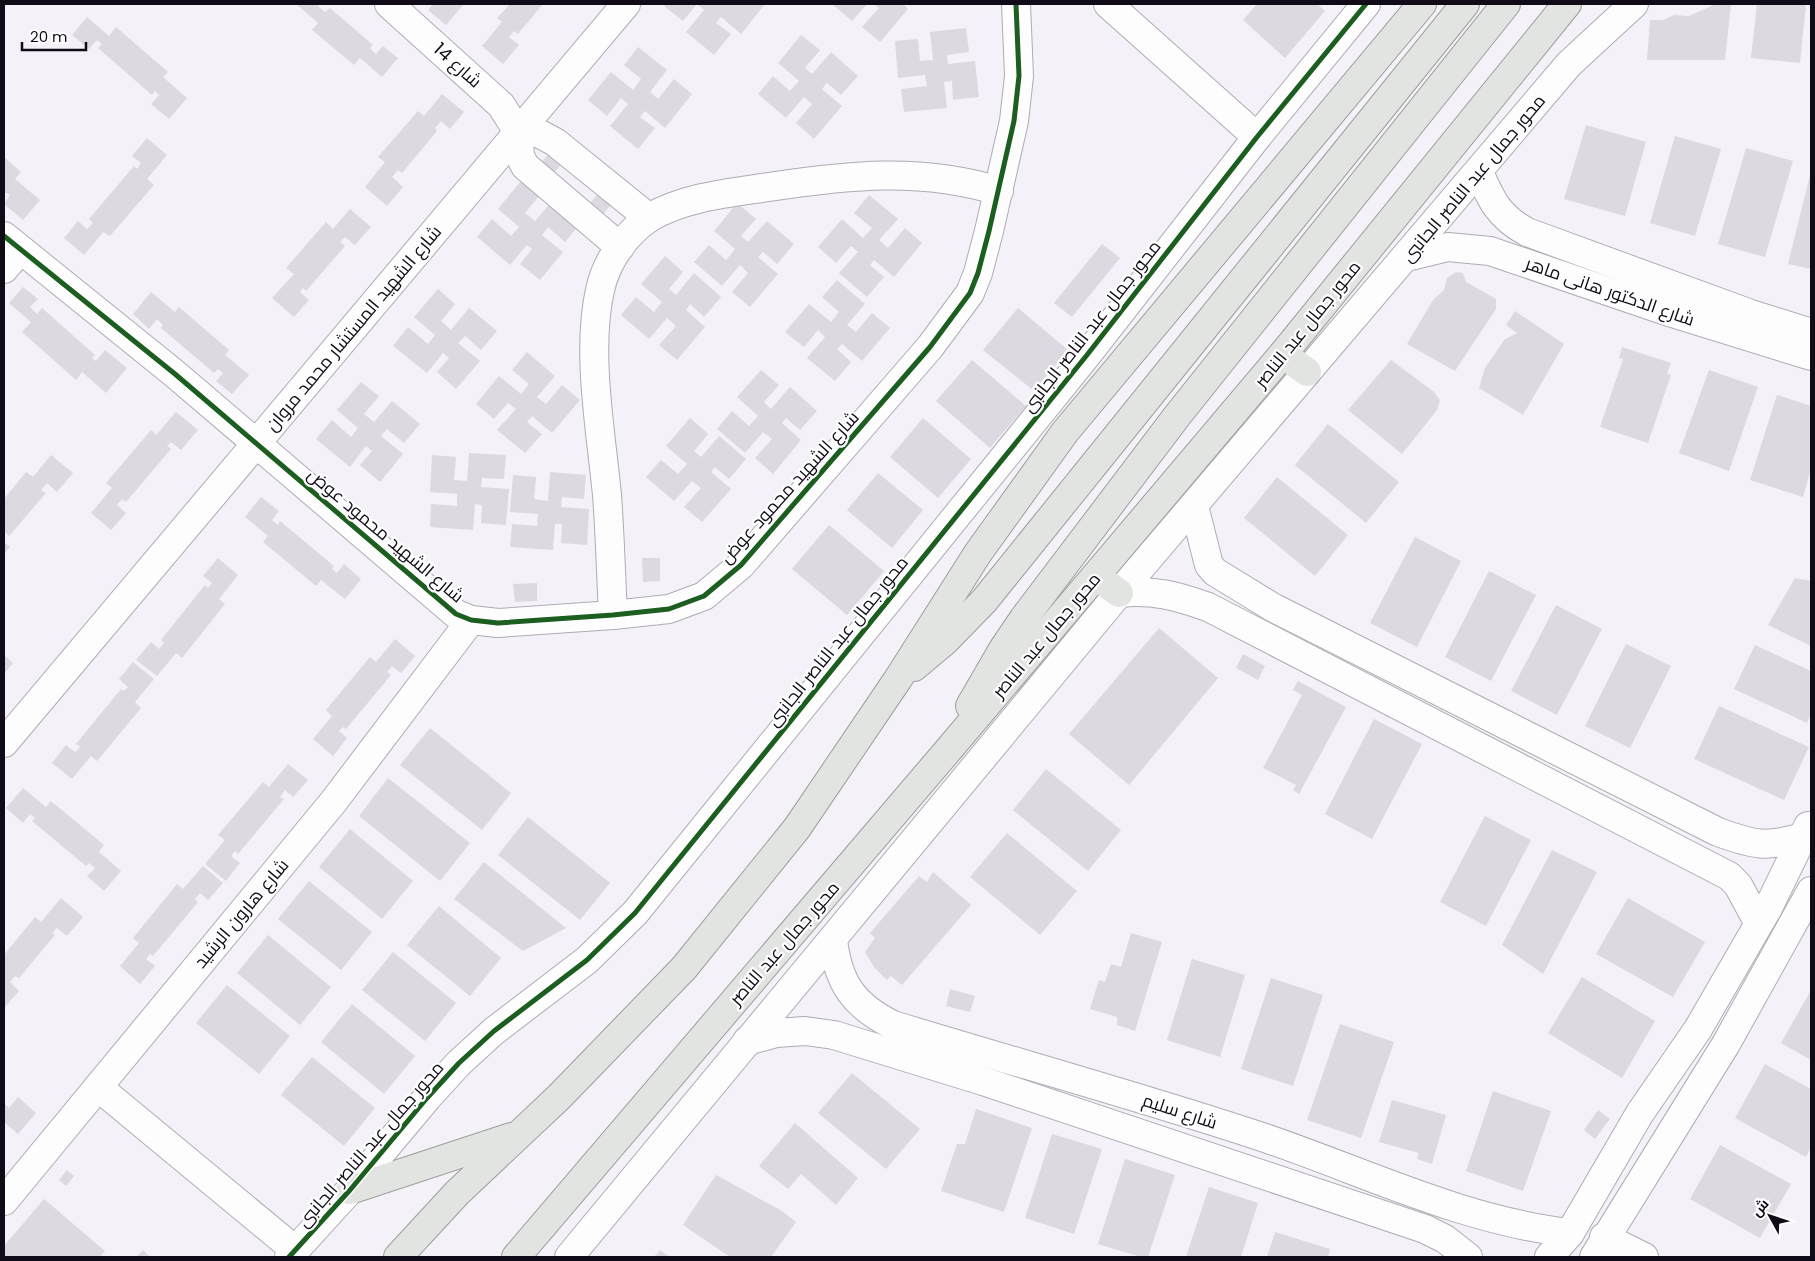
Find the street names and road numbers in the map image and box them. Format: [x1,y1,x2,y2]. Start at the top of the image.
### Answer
street label: شارع 14 [429,37,487,93]
street label: محور جمال عبد الناصر الجانبى [1395,89,1551,267]
street label: شارع الشهيد المستشار محمد مروان [259,220,447,436]
street label: محور جمال عبد الناصر الجانبى [1016,235,1166,417]
street label: شارع الدكتور هانى ماهر [1521,250,1698,332]
street label: محور جمال عبد الناصر [1247,255,1366,394]
street label: شارع الشهيد محمود عوض [714,405,864,569]
street label: شارع الشهيد محمود عوض [302,462,470,608]
street label: محور جمال عبد الناصر الجانبى [760,551,914,731]
street label: محور جمال عبد الناصر [985,567,1106,704]
street label: شارع هارون الرشيد [188,853,294,973]
street label: محور جمال عبد الناصر [722,876,845,1011]
street label: محور جمال عبد الناصر الجانبى [291,1056,449,1232]
street label: شارع سليم [1139,1087,1221,1135]

